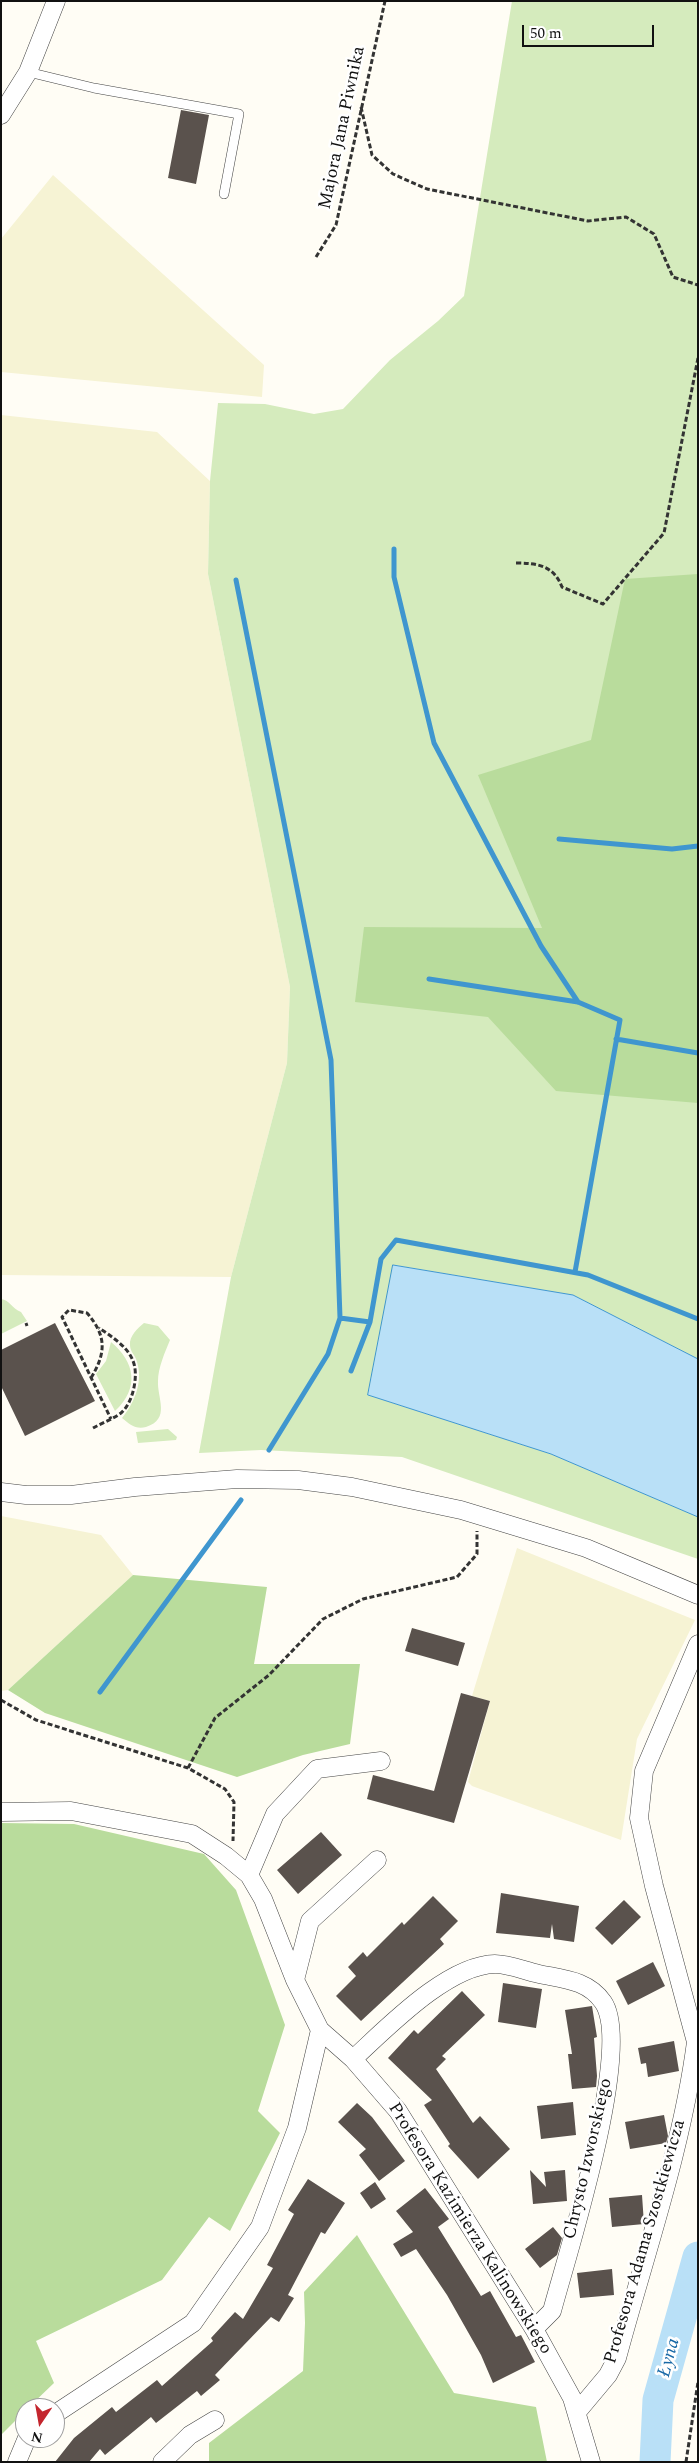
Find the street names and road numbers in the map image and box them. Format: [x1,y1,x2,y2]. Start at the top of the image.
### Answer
street label: Majora Jana Piwnika [315,44,371,212]
street label: Chrysto Izworskiego [560,2076,618,2242]
street label: Profesora Kazimierza Kalinowskiego [382,2099,556,2359]
street label: Profesora Adama Szostkiewicza [601,2117,691,2367]

